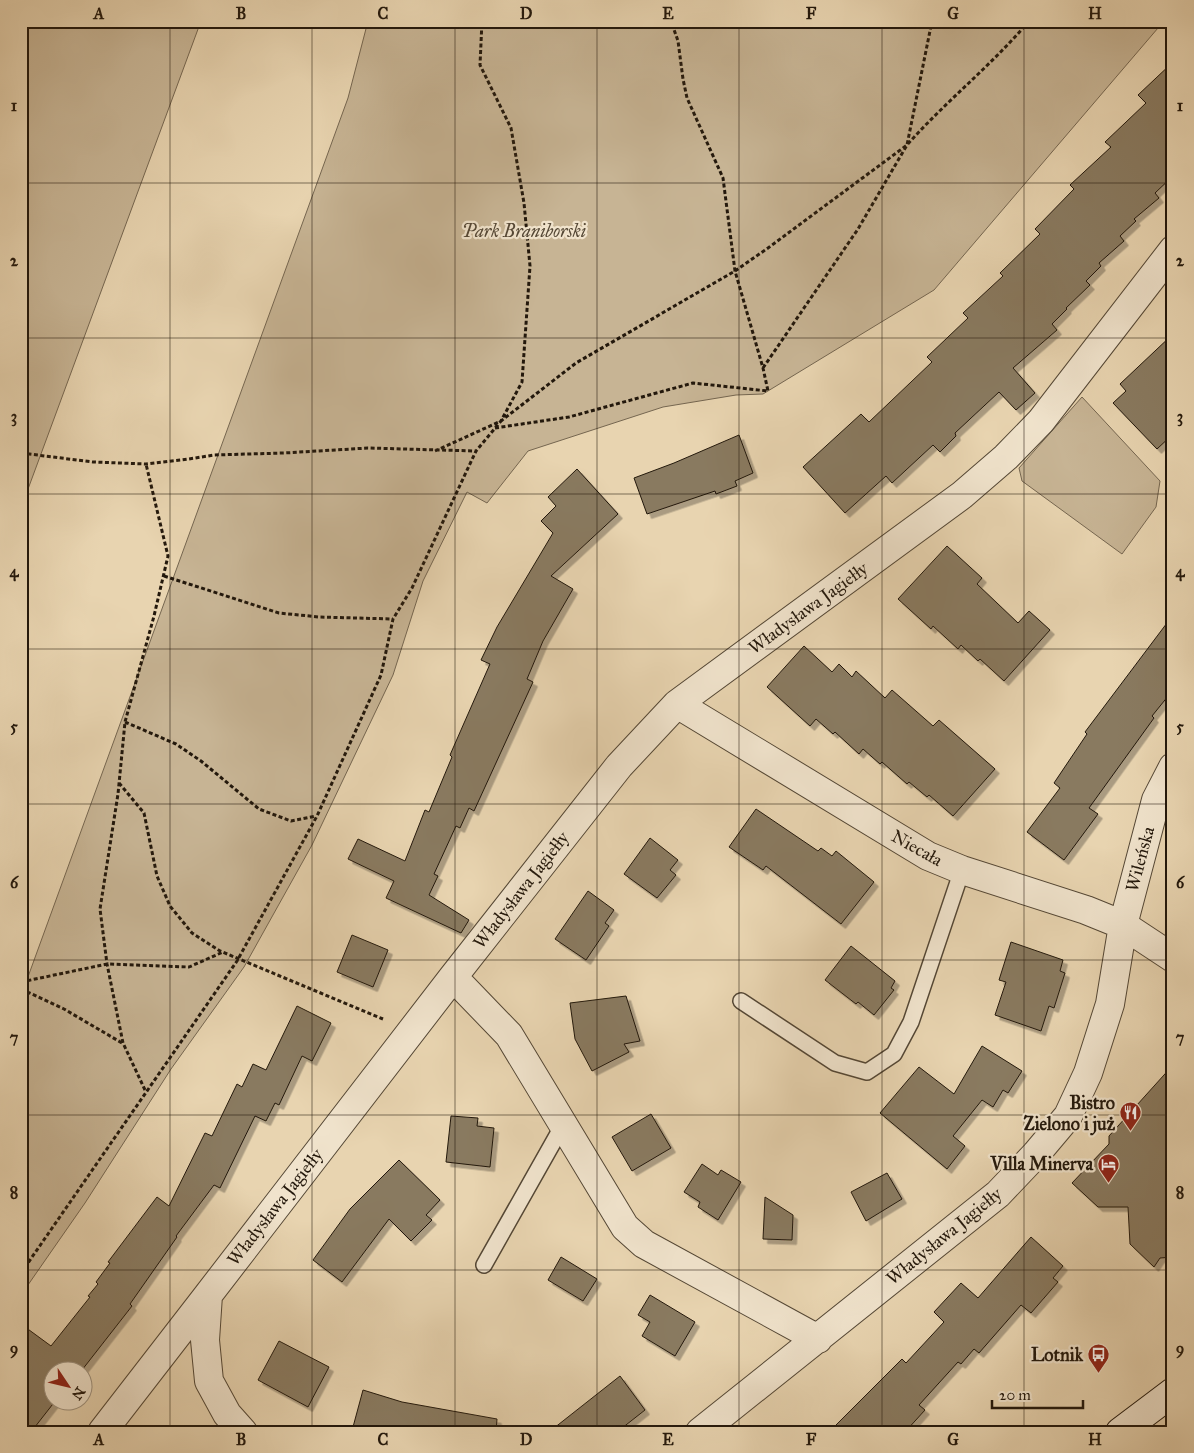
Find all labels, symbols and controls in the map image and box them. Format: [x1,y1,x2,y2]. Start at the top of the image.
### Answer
text: A [93,4,105,23]
text: B [236,4,246,23]
text: C [378,4,389,23]
text: D [520,4,533,23]
text: E [662,4,674,23]
text: F [806,4,817,23]
text: G [947,4,959,23]
text: H [1088,4,1102,23]
text: 1 [11,96,18,115]
text: 1 [1177,96,1184,115]
park label: Park Braniborski [462,220,586,242]
text: 2 [10,251,19,270]
text: 2 [1176,251,1185,270]
text: 3 [11,407,17,427]
text: 3 [1177,407,1183,427]
street label: Władysława Jagiełły [744,557,873,660]
text: 4 [10,562,20,582]
text: 4 [1176,562,1186,582]
text: 5 [10,717,18,736]
text: 5 [1176,717,1184,736]
street label: Wileńska [1121,824,1159,894]
street label: Niecała [888,825,947,871]
street label: Władysława Jagiełły [468,827,575,954]
text: 6 [10,873,19,892]
text: 6 [1176,873,1185,892]
text: 7 [10,1028,19,1047]
text: 7 [1176,1028,1185,1047]
place label: Bistro Zielono i już [1023,1092,1116,1136]
restaurant icon: Bistro Zielono i już [1119,1101,1143,1132]
street label: Władysława Jagiełły [222,1144,329,1271]
hotel icon: Villa Minerva [1097,1152,1121,1183]
place label: Villa Minerva [989,1153,1093,1175]
street label: Władysława Jagiełły [882,1182,1007,1290]
text: 8 [10,1183,18,1202]
text: 8 [1176,1183,1184,1202]
text: 9 [10,1339,18,1359]
text: 9 [1176,1339,1184,1359]
bus stop icon: Lotnik [1087,1343,1111,1374]
place label: Lotnik [1031,1344,1084,1366]
north arrow [42,1360,92,1410]
scale bar [992,1378,1083,1410]
text: N [68,1383,89,1403]
text: 20 m [999,1386,1031,1404]
text: A [93,1430,105,1449]
text: B [236,1430,246,1449]
text: C [378,1430,389,1449]
text: D [520,1430,533,1449]
text: E [662,1430,674,1449]
text: F [806,1430,817,1449]
text: G [947,1430,959,1449]
text: H [1088,1430,1102,1449]

